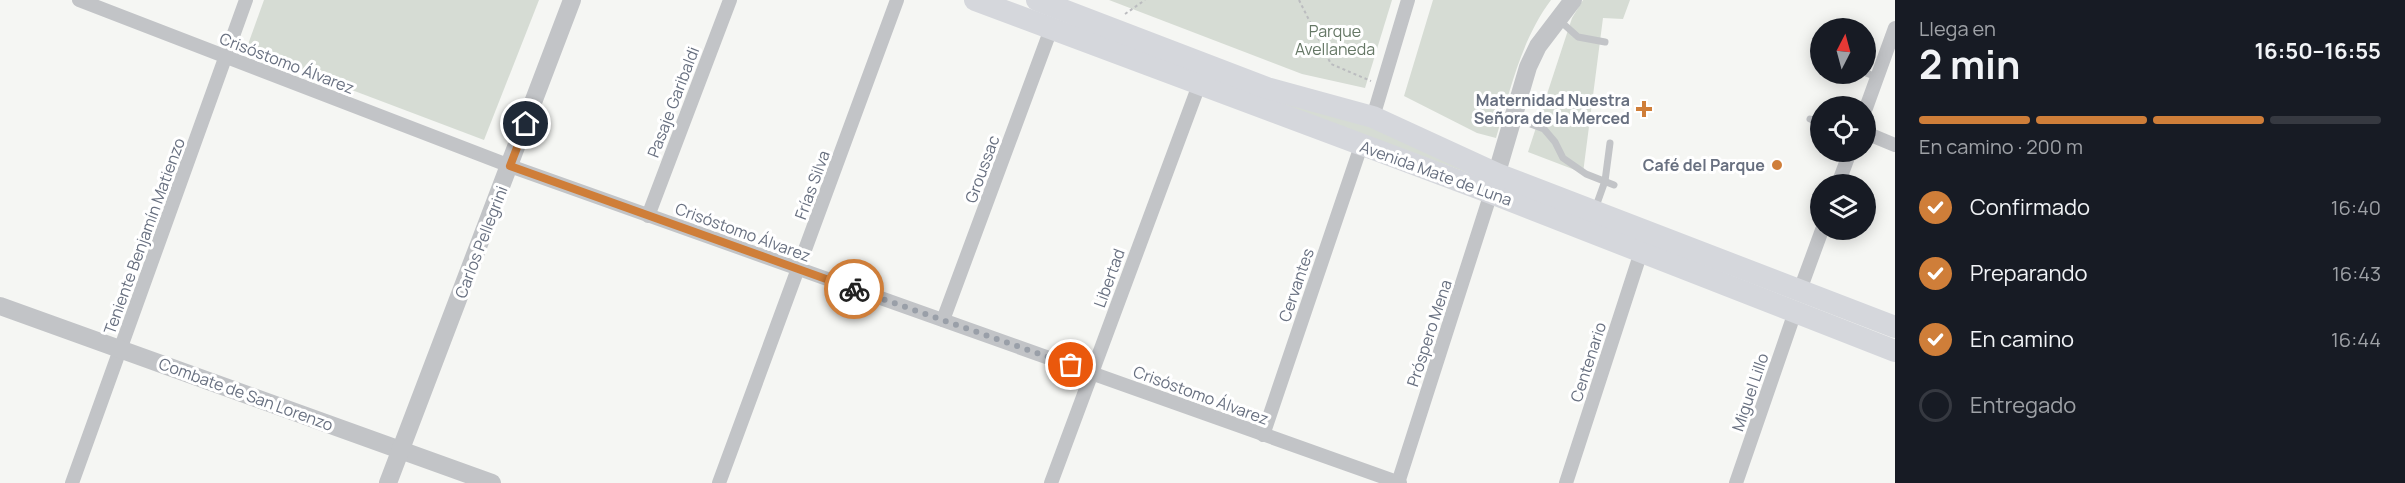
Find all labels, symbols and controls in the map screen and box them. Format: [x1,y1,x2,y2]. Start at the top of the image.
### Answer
text: Llega en [1919,15,1996,42]
north arrow [1810,18,1876,84]
map controls [1810,18,1876,240]
park label: Parque Avellaneda [1295,20,1375,60]
street label: Crisóstomo Álvarez [216,27,358,99]
text: 16:50–16:55 [2254,36,2381,66]
text: 2 min [1919,37,2020,91]
street label: Pasaje Garibaldi [642,43,704,161]
place label: Maternidad Nuestra Señora de la Merced [1474,89,1630,129]
button: locate [1810,96,1876,162]
pin [500,98,551,149]
marker: Maternidad Nuestra Señora de la Merced [1635,100,1653,118]
icon: home [509,107,542,140]
street label: Groussac [960,132,1004,206]
text: En camino · 200 m [1919,133,2083,160]
street label: Teniente Benjamín Matienzo [98,135,190,337]
street label: Avenida Mate de Luna [1357,135,1515,211]
street label: Frías Silva [789,147,835,223]
place label: Café del Parque [1643,154,1765,176]
marker: Café del Parque [1770,158,1784,172]
button: layers [1810,174,1876,240]
street label: Carlos Pellegrini [449,183,513,301]
icon: check [1919,191,1952,224]
text: Confirmado [1970,192,2090,222]
text: 16:40 [2331,194,2381,221]
street label: Crisóstomo Álvarez [672,197,814,267]
street label: Libertad [1088,245,1130,311]
street label: Cervantes [1273,245,1319,325]
icon: check [1919,257,1952,290]
text: Preparando [1970,258,2088,288]
courier [824,259,884,319]
text: 16:43 [2332,260,2381,287]
icon: bike [838,273,871,306]
street label: Próspero Mena [1401,277,1457,389]
street label: Centenario [1565,319,1611,405]
icon: check [1919,323,1952,356]
text: En camino [1970,324,2074,354]
text: 16:44 [2331,326,2381,353]
pin [1045,339,1096,390]
icon: bag [1054,348,1087,381]
street label: Miguel Lillo [1726,350,1774,434]
street label: Combate de San Lorenzo [156,352,336,436]
street label: Crisóstomo Álvarez [1130,360,1272,430]
text: Entregado [1970,390,2076,420]

